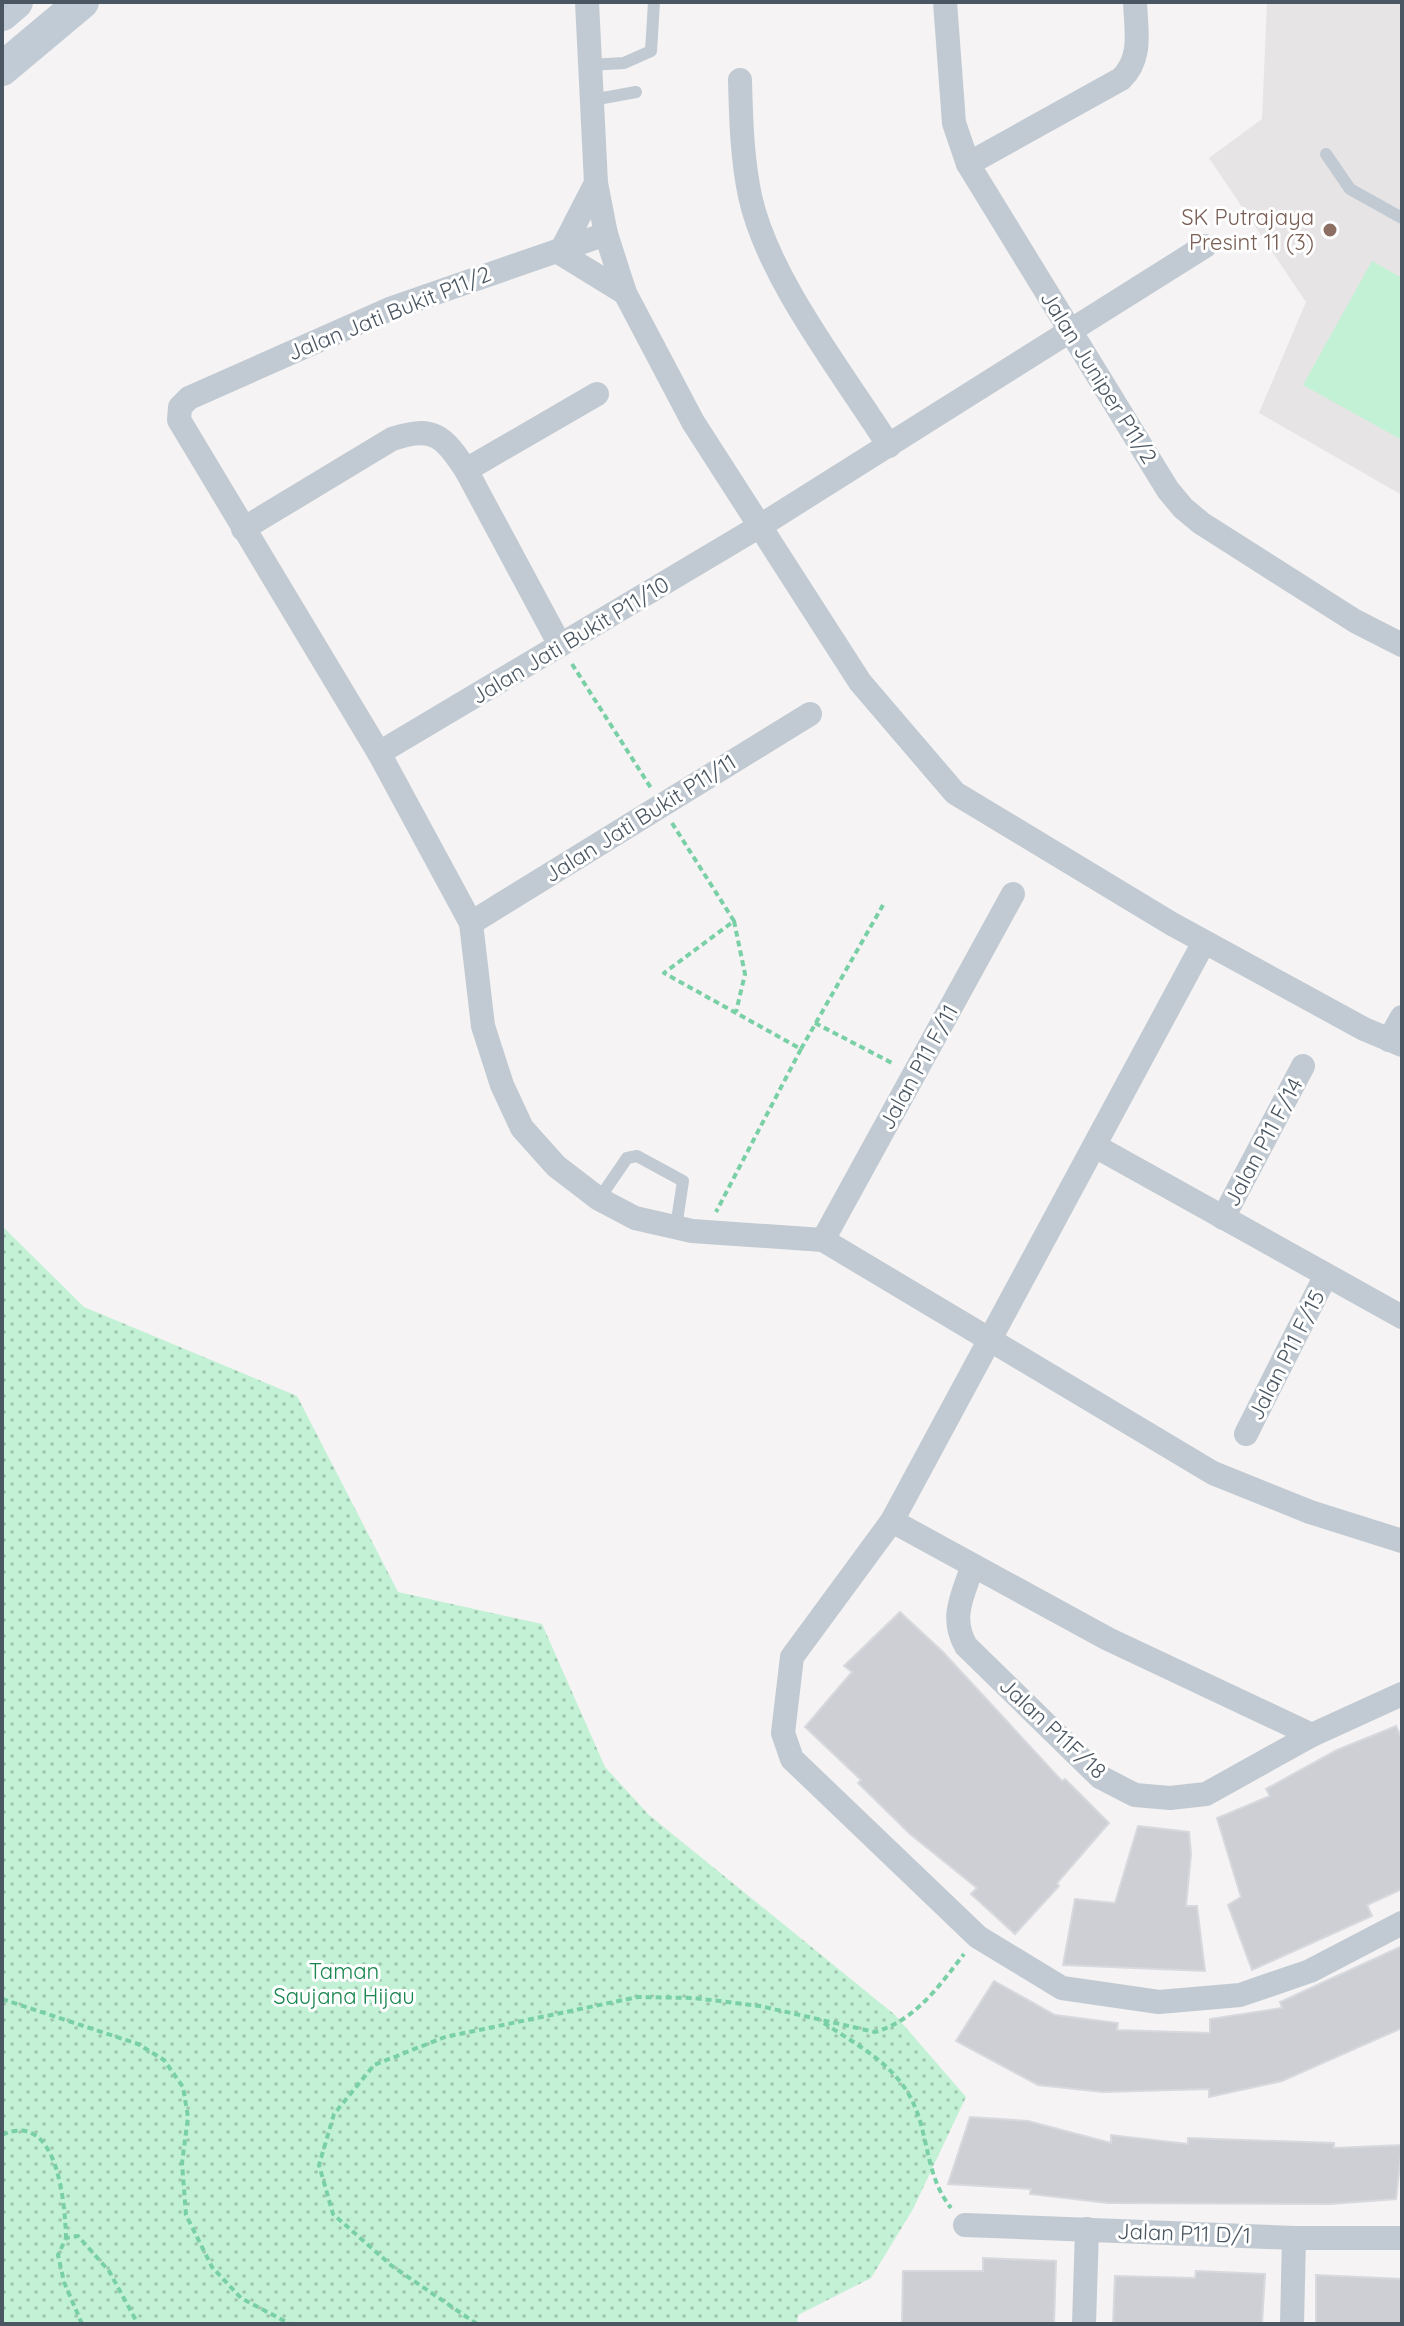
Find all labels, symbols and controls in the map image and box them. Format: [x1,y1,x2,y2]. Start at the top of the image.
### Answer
place label: SK Putrajaya Presint 11 (3) [1181,203,1314,256]
marker: SK Putrajaya Presint 11 (3) [1321,221,1339,239]
street label: Jalan Jati Bukit P11/2 [283,259,495,367]
street label: Jalan Juniper P11/2 [1034,285,1164,469]
street label: Jalan Jati Bukit P11/10 [466,570,674,710]
street label: Jalan Jati Bukit P11/11 [539,748,741,888]
street label: Jalan P11 F/11 [872,1000,964,1134]
street label: Jalan P11 F/14 [1217,1073,1309,1211]
street label: Jalan P11 F/15 [1241,1285,1331,1425]
street label: Jalan P11F/18 [994,1671,1112,1785]
park label: Taman Saujana Hijau [273,1957,415,2010]
street label: Jalan P11 D/1 [1117,2217,1251,2249]

